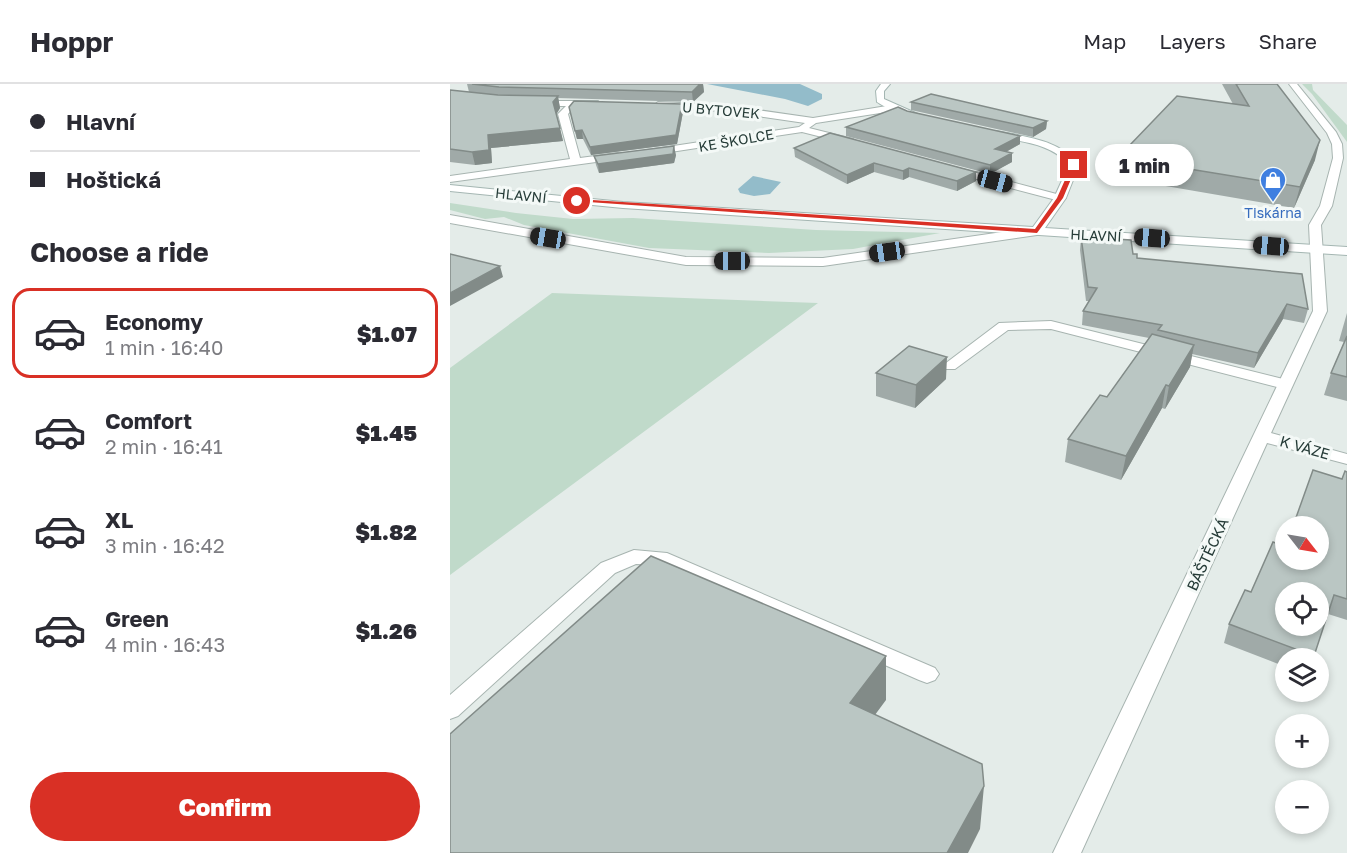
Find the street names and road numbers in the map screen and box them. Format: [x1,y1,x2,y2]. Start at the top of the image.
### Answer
street label: U BYTOVEK [681,98,761,122]
street label: KE ŠKOLCE [697,125,775,155]
street label: HLAVNÍ [494,184,548,206]
street label: HLAVNÍ [1070,225,1123,245]
street label: K VÁZE [1278,431,1332,463]
street label: BÁŠTĚCKÁ [1182,515,1232,593]

